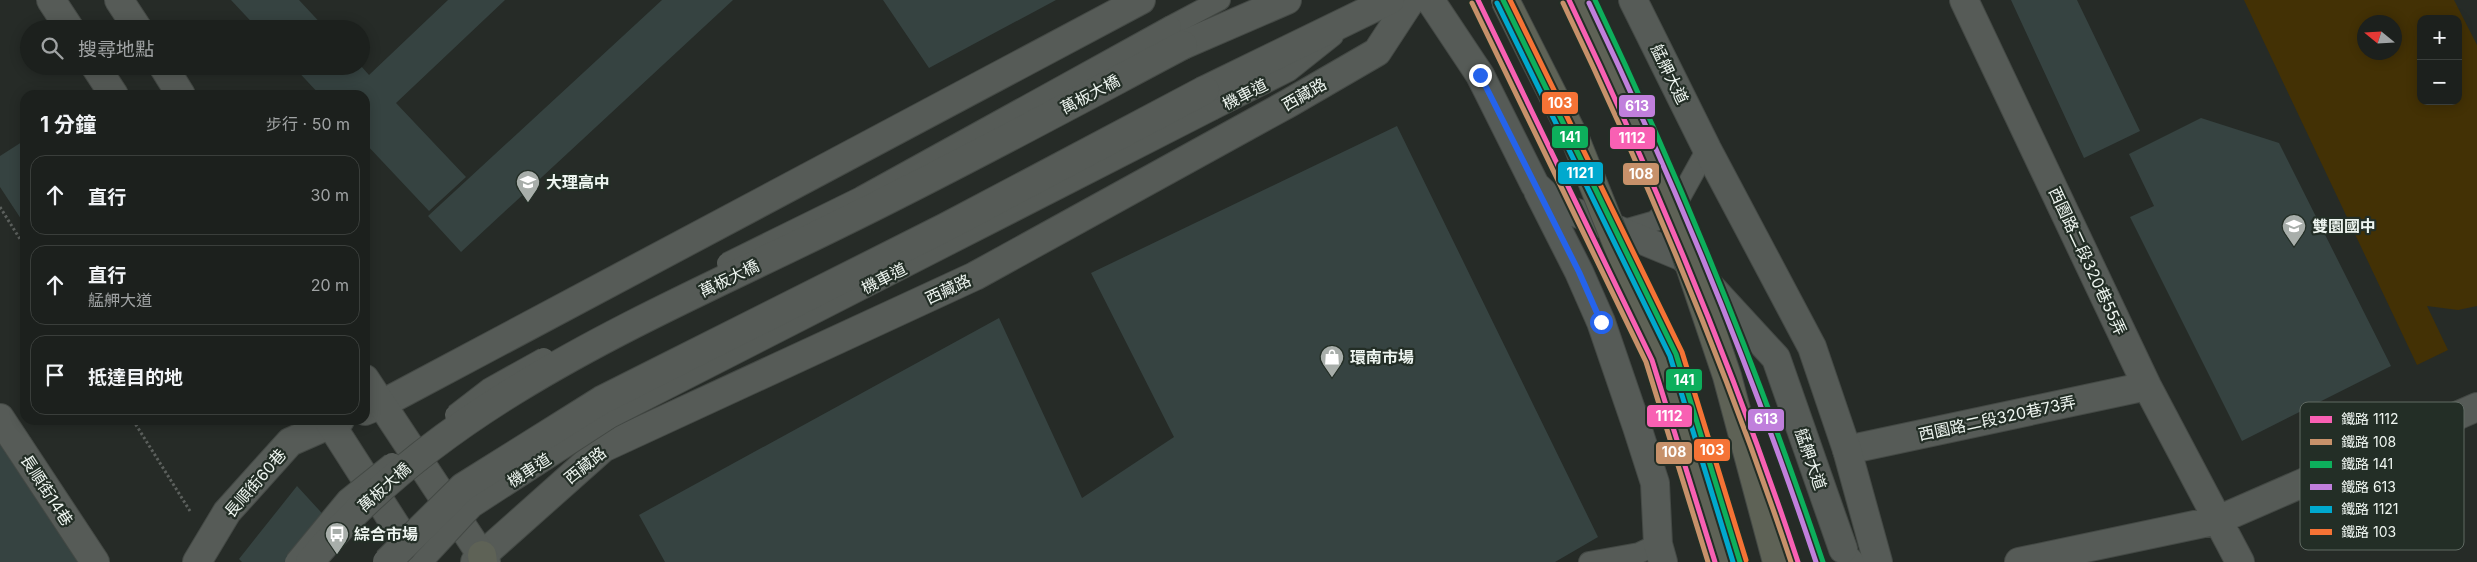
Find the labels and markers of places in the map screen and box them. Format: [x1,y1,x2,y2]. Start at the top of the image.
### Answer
school or university icon: 大理高中 [515,169,541,203]
place label: 大理高中 [546,172,610,192]
school or university icon: 雙園國中 [2281,213,2307,247]
place label: 雙園國中 [2312,216,2376,236]
shop icon: 環南市場 [1319,344,1345,378]
place label: 環南市場 [1350,347,1414,367]
bus stop icon: 綜合市場 [324,521,350,555]
place label: 綜合市場 [354,524,418,544]

